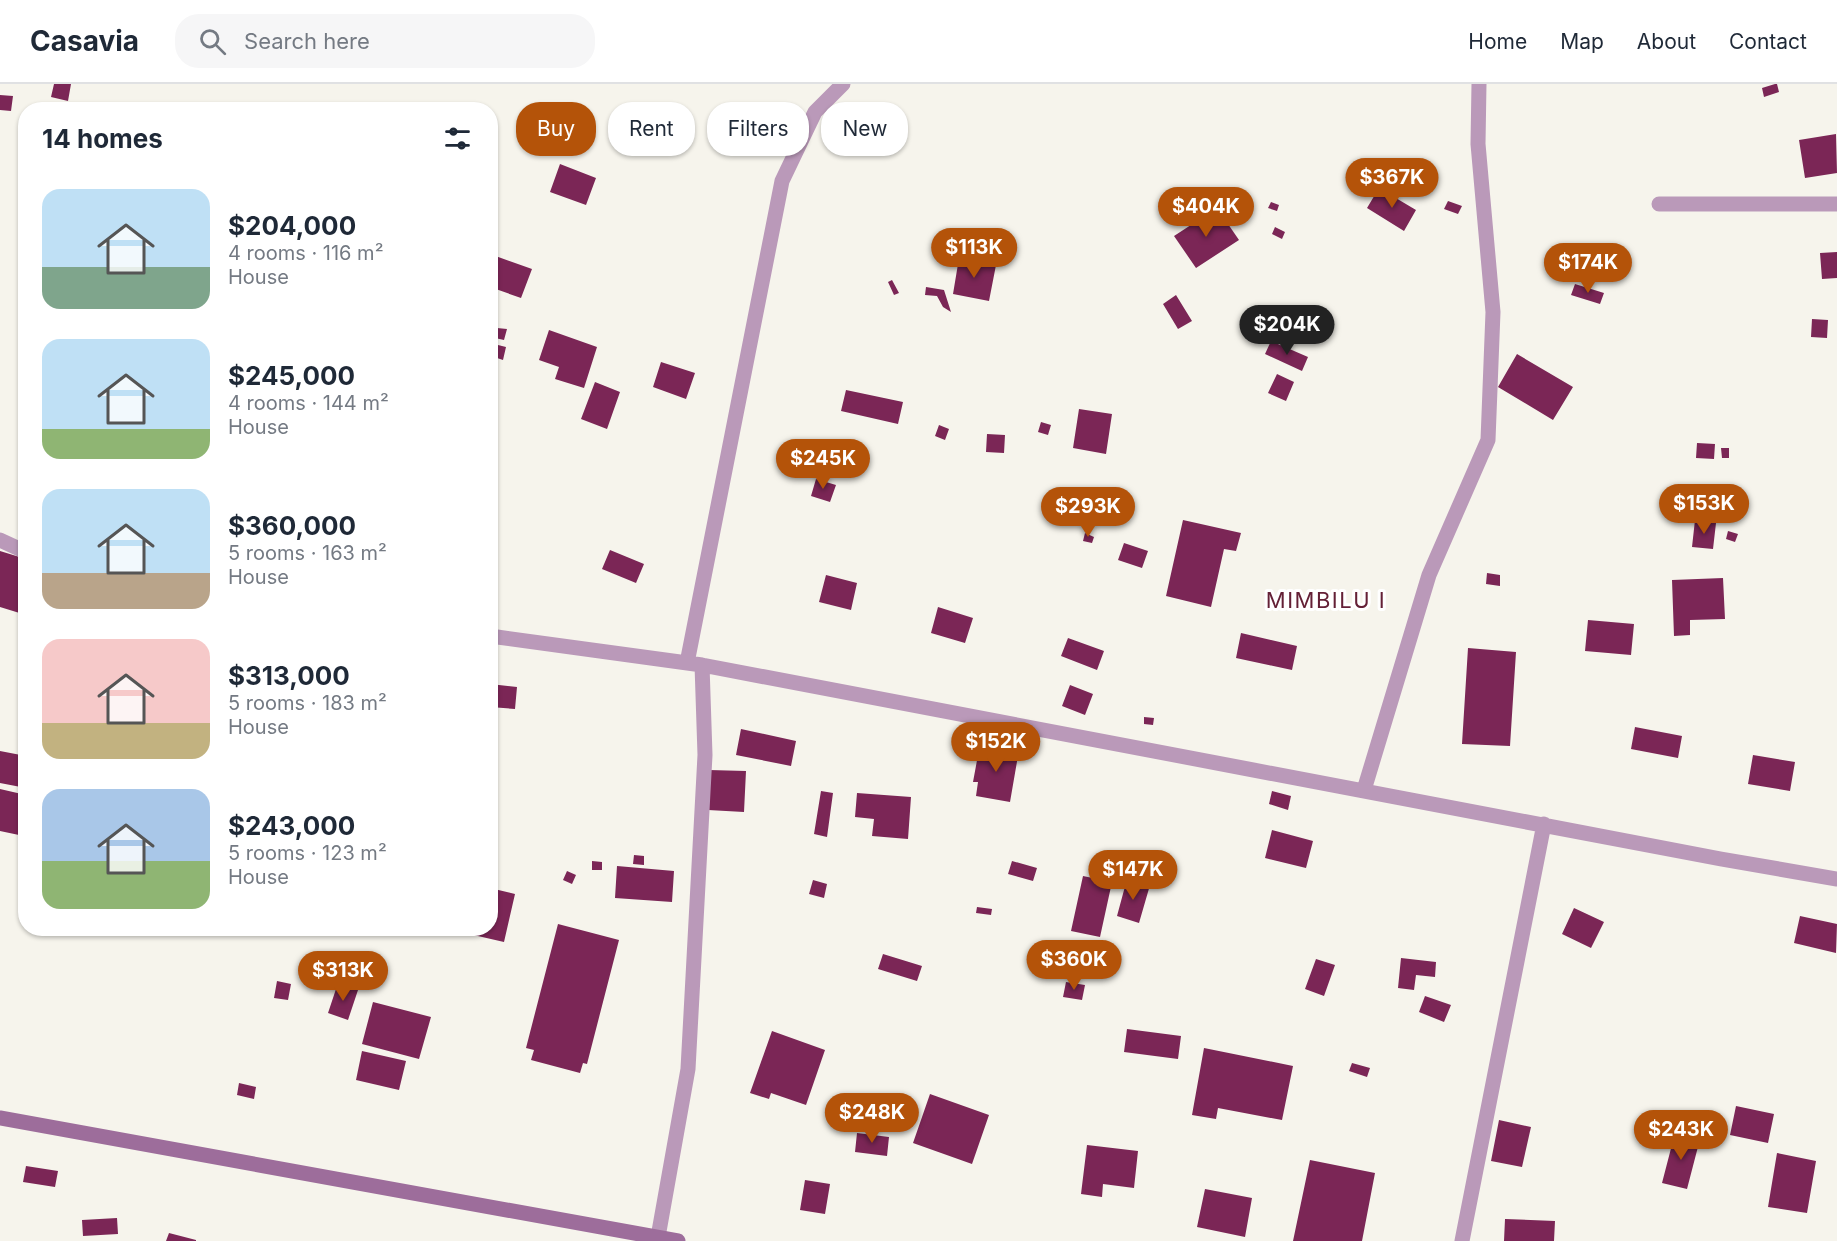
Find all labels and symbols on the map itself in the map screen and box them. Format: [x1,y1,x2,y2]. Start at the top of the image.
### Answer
pin: $367K [1350,158,1434,209]
pin: $404K [1164,187,1248,238]
pin: $113K [932,228,1016,279]
pin: $174K [1546,243,1630,294]
pin: $204K [1245,305,1329,356]
pin: $245K [781,439,865,490]
pin: $153K [1662,484,1746,535]
pin: $293K [1046,487,1130,538]
district label: MIMBILU I [1266,587,1386,613]
pin: $152K [954,722,1038,773]
pin: $147K [1091,850,1175,901]
pin: $360K [1032,940,1116,991]
pin: $313K [301,951,385,1002]
pin: $248K [830,1093,914,1144]
pin: $243K [1639,1110,1723,1161]

